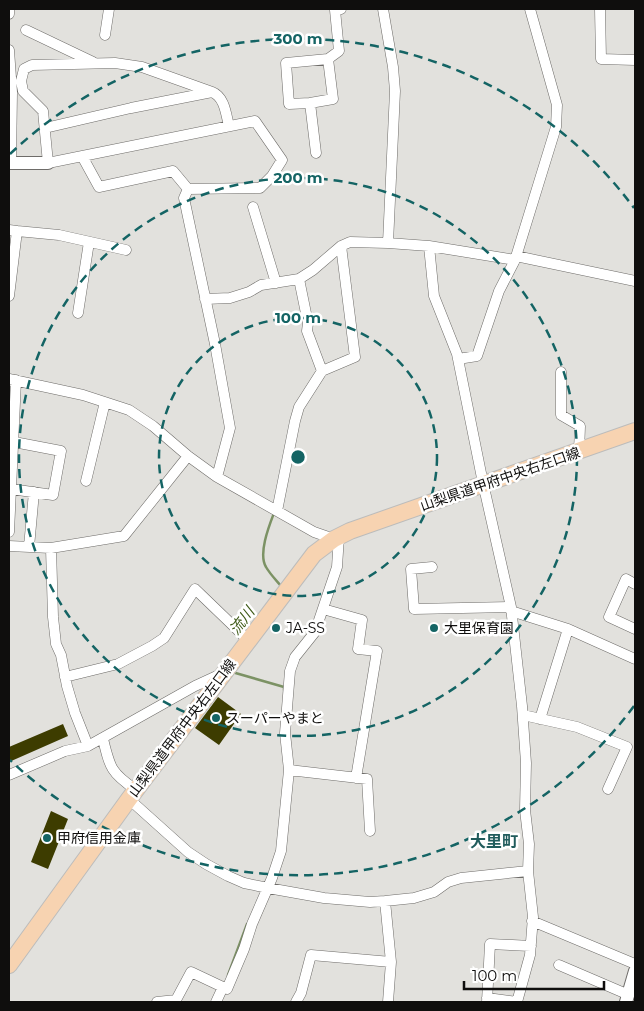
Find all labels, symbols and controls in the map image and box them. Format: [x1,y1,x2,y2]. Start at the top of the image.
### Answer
text: 300 m [272,29,323,48]
text: 200 m [273,168,323,187]
text: 100 m [275,308,321,327]
street label: 山梨県道甲府中央右左口線 [418,443,582,515]
centre of rings [289,448,307,466]
water label: 流川 [225,601,259,638]
place label: JA-SS [285,619,325,637]
place label: 大里保育園 [444,619,514,637]
marker: JA-SS [270,622,282,634]
marker: 大里保育園 [428,622,440,634]
street label: 山梨県道甲府中央右左口線 [124,655,240,801]
place label: スーパーやまと [226,709,324,727]
marker: スーパーやまと [210,712,222,724]
place label: 甲府信用金庫 [57,829,141,847]
marker: 甲府信用金庫 [41,832,53,844]
district label: 大里町 [470,832,518,851]
scale bar [464,958,604,990]
text: 100 m [472,966,517,985]

